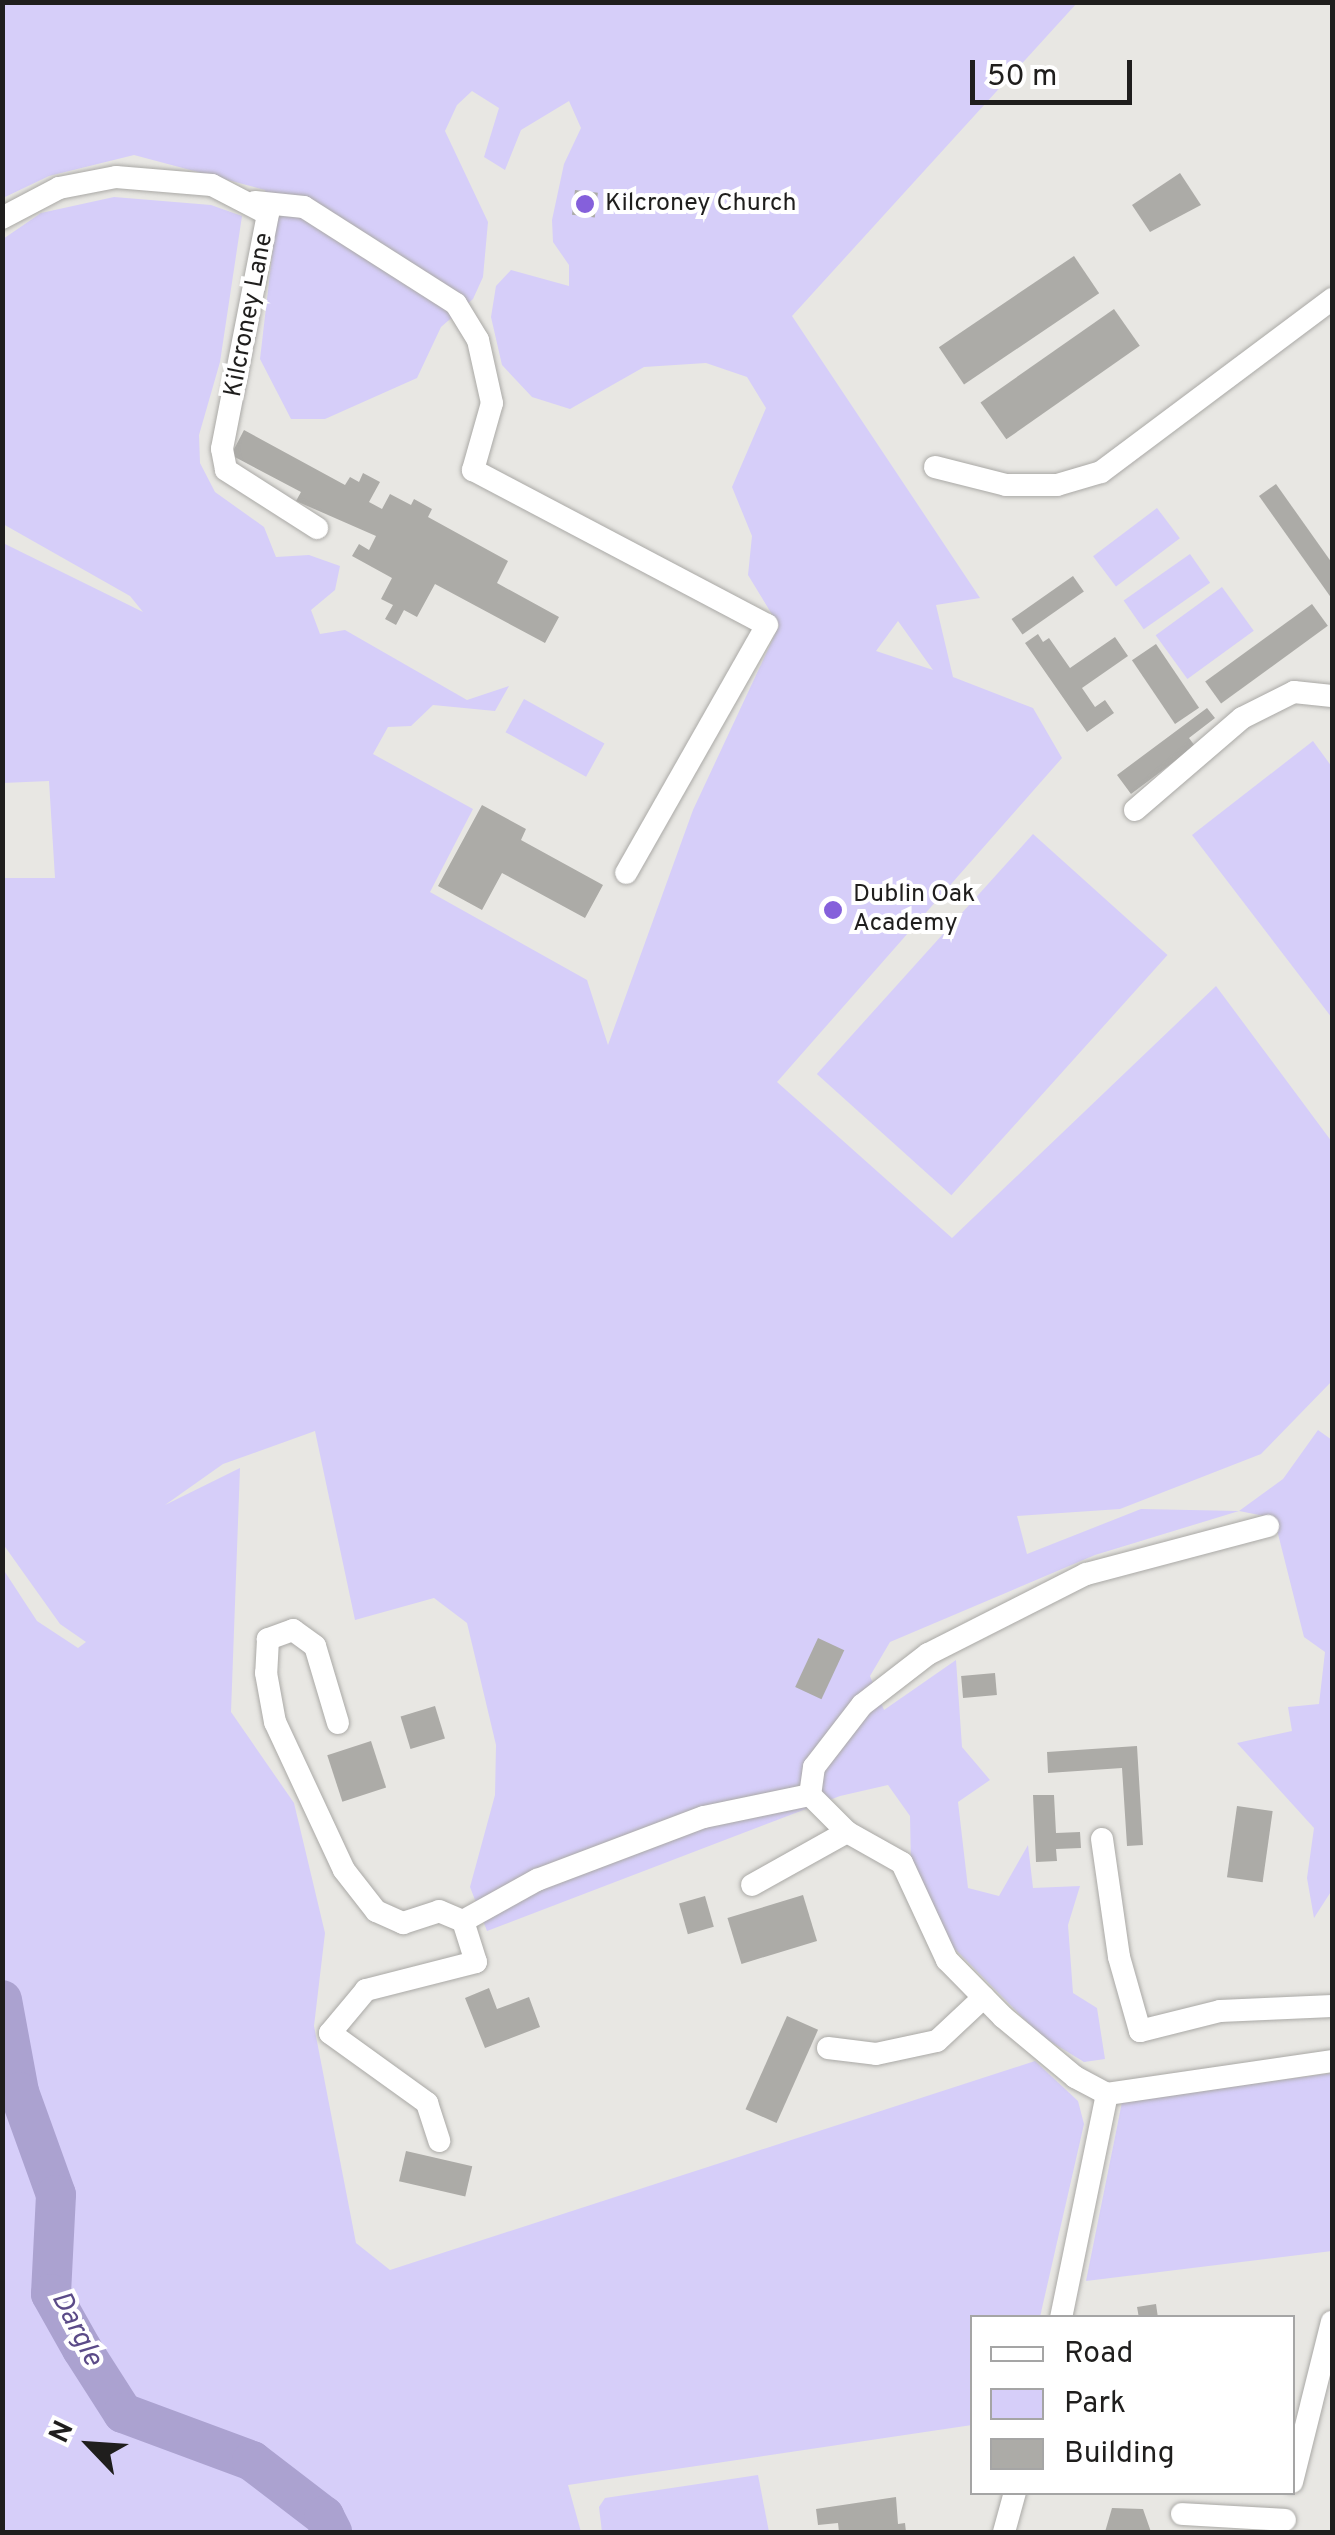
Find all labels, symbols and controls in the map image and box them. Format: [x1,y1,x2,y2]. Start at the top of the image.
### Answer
scale bar [975,40,1138,102]
text: 50 m [987,59,1057,96]
place label: Kilcroney Church [605,189,797,219]
marker: Kilcroney Church [574,193,596,215]
street label: Kilcroney Lane [219,230,281,400]
place label: Dublin Oak Academy [853,881,975,940]
marker: Dublin Oak Academy [822,899,844,921]
water label: Dargle [43,2286,109,2372]
legend [970,2315,1295,2495]
text: Road [1064,2336,1133,2373]
text: Park [1064,2386,1126,2423]
north arrow [40,2395,140,2495]
text: N [42,2416,83,2449]
text: Building [1064,2436,1175,2473]

